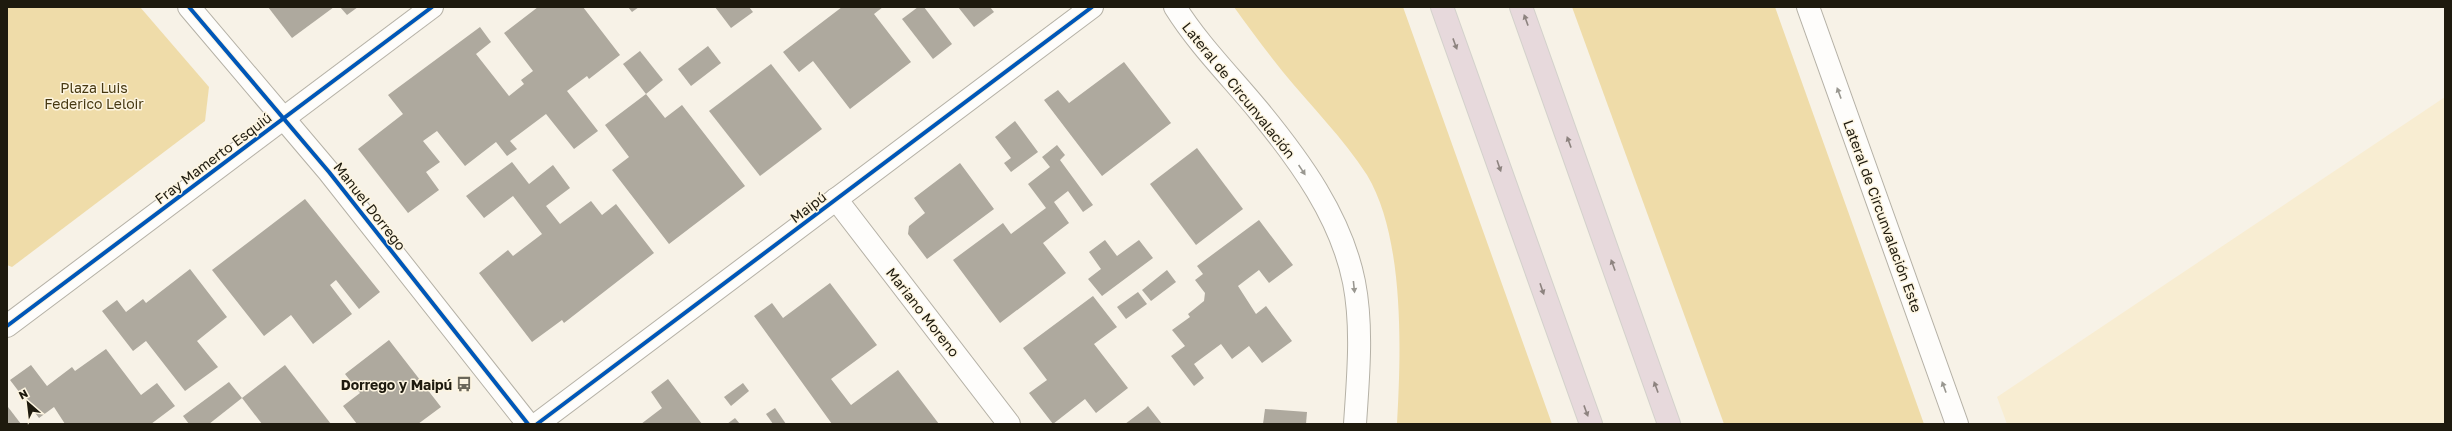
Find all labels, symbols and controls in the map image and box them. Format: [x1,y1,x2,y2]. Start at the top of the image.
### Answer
one-way arrow [1522,13,1528,25]
street label: Lateral de Circunvalación [1179,19,1299,161]
one-way arrow [1452,38,1458,50]
park label: Plaza Luis Federico Leloir [44,79,144,112]
one-way arrow [1836,87,1842,99]
street label: Fray Mamerto Esquiú [151,109,275,207]
street label: Lateral de Circunvalación Este [1840,118,1926,314]
one-way arrow [1566,136,1572,148]
street label: Manuel Dorrego [330,159,410,253]
one-way arrow [1496,161,1502,173]
one-way arrow [1298,165,1306,175]
street label: Maipú [787,188,829,226]
one-way arrow [1609,258,1615,270]
street label: Mariano Moreno [883,264,963,360]
one-way arrow [1351,281,1357,294]
one-way arrow [1539,283,1545,295]
bus stop icon: Dorrego y Maipú [455,375,473,393]
place label: Dorrego y Maipú [341,376,452,393]
one-way arrow [1653,381,1659,393]
one-way arrow [1941,381,1947,393]
north arrow [8,383,48,423]
text: N [16,386,30,401]
one-way arrow [1583,406,1589,418]

